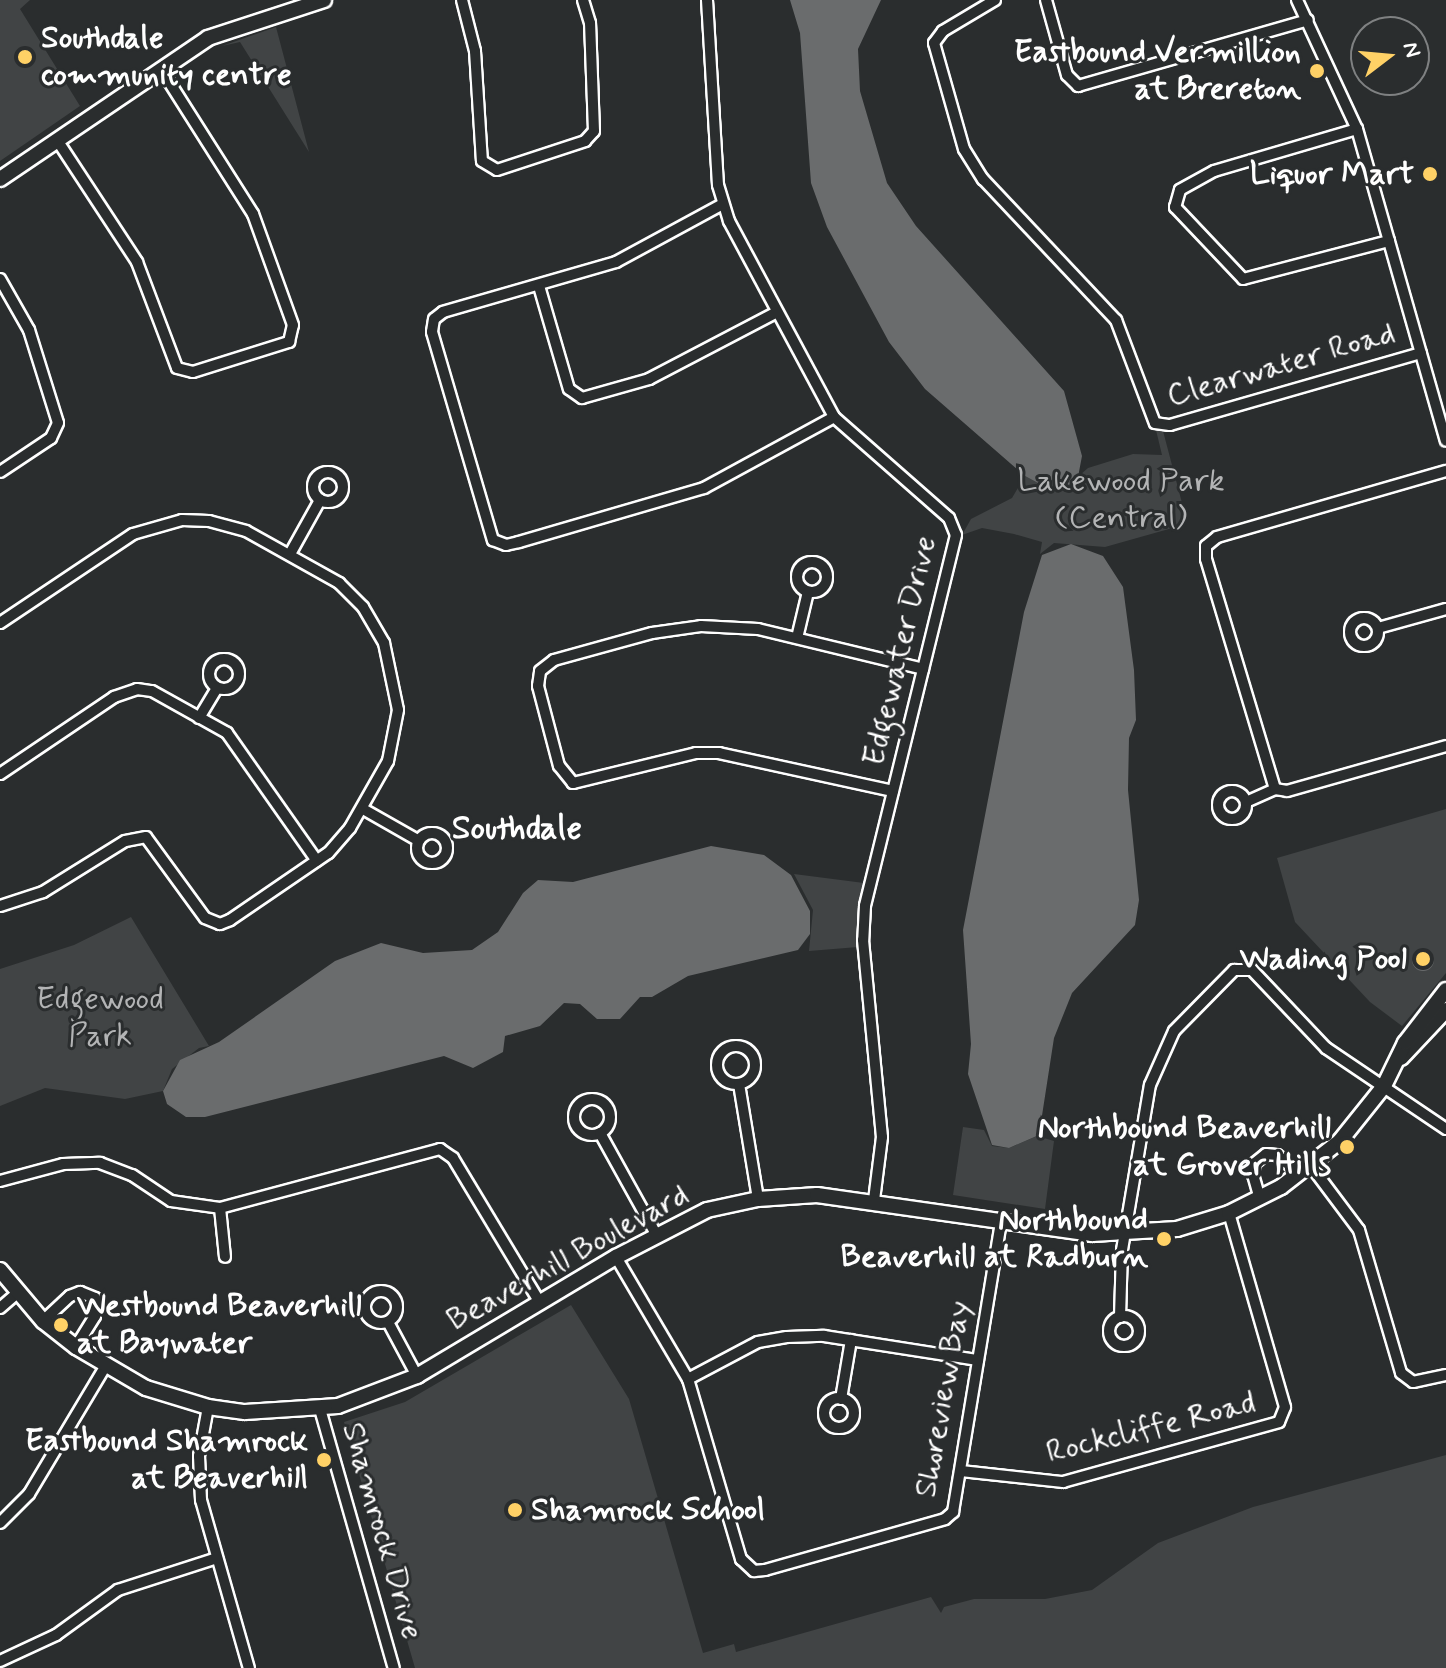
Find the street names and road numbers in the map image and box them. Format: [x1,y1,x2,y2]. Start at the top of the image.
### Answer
street label: Clearwater Road [1164,315,1398,415]
street label: Edgewater Drive [855,534,945,768]
street label: Beaverhill Boulevard [440,1176,696,1340]
street label: Shoreview Bay [907,1298,979,1500]
street label: Rockcliffe Road [1045,1384,1257,1472]
street label: Shamrock Drive [333,1419,431,1643]

